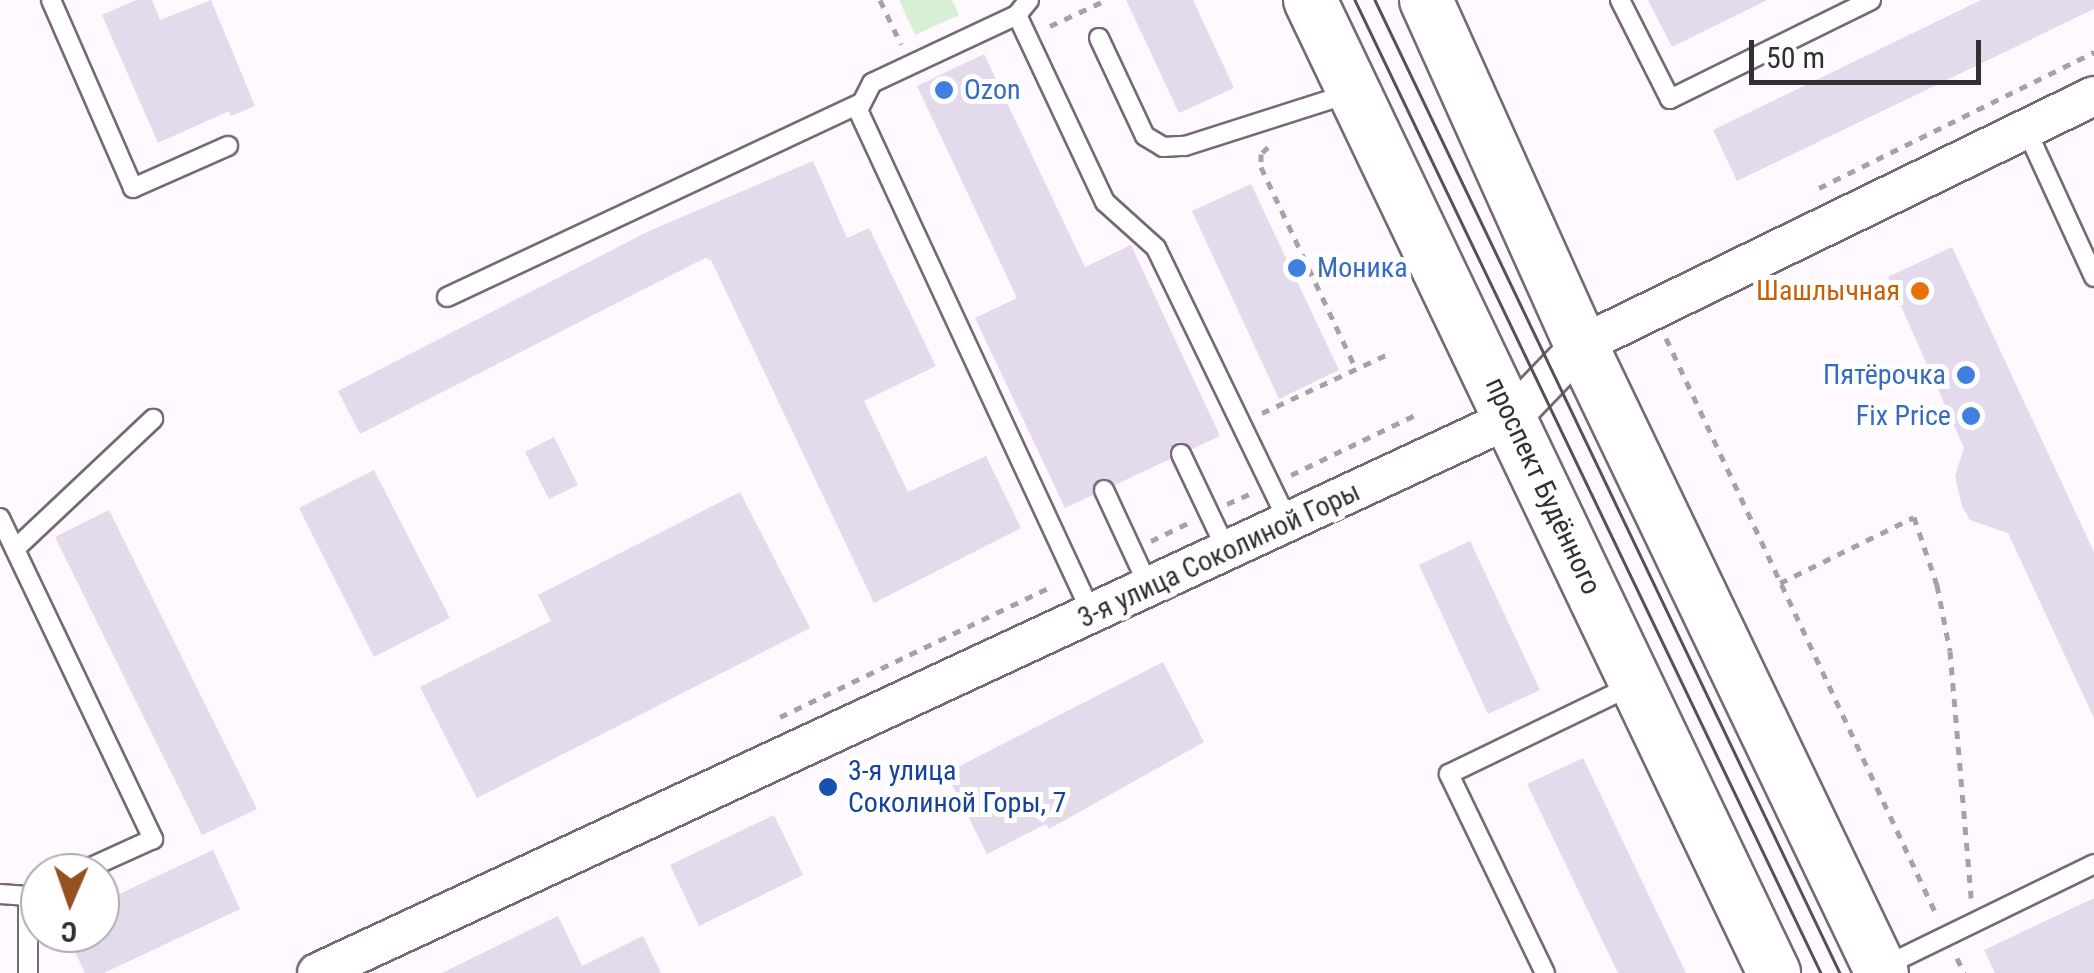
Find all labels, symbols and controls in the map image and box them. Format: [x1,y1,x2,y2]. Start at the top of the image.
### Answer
scale bar [1754,20,1986,82]
text: 50 m [1766,40,1825,75]
place label: Ozon [964,73,1021,107]
marker: Ozon [933,79,955,101]
place label: Моника [1317,251,1408,285]
marker: Моника [1286,257,1308,279]
place label: Шашлычная [1756,274,1900,308]
marker: Шашлычная [1909,280,1931,302]
place label: Пятёрочка [1823,358,1946,392]
marker: Пятёрочка [1955,364,1977,386]
street label: проспект Будённого [1478,372,1608,600]
place label: Fix Price [1856,399,1951,433]
marker: Fix Price [1960,405,1982,427]
street label: 3-я улица Соколиной Горы [1073,475,1365,635]
place label: 3-я улица Соколиной Горы, 7 [848,754,1066,820]
marker: 3-я улица Соколиной Горы, 7 [817,776,839,798]
north arrow [20,853,120,953]
text: С [60,915,78,948]

